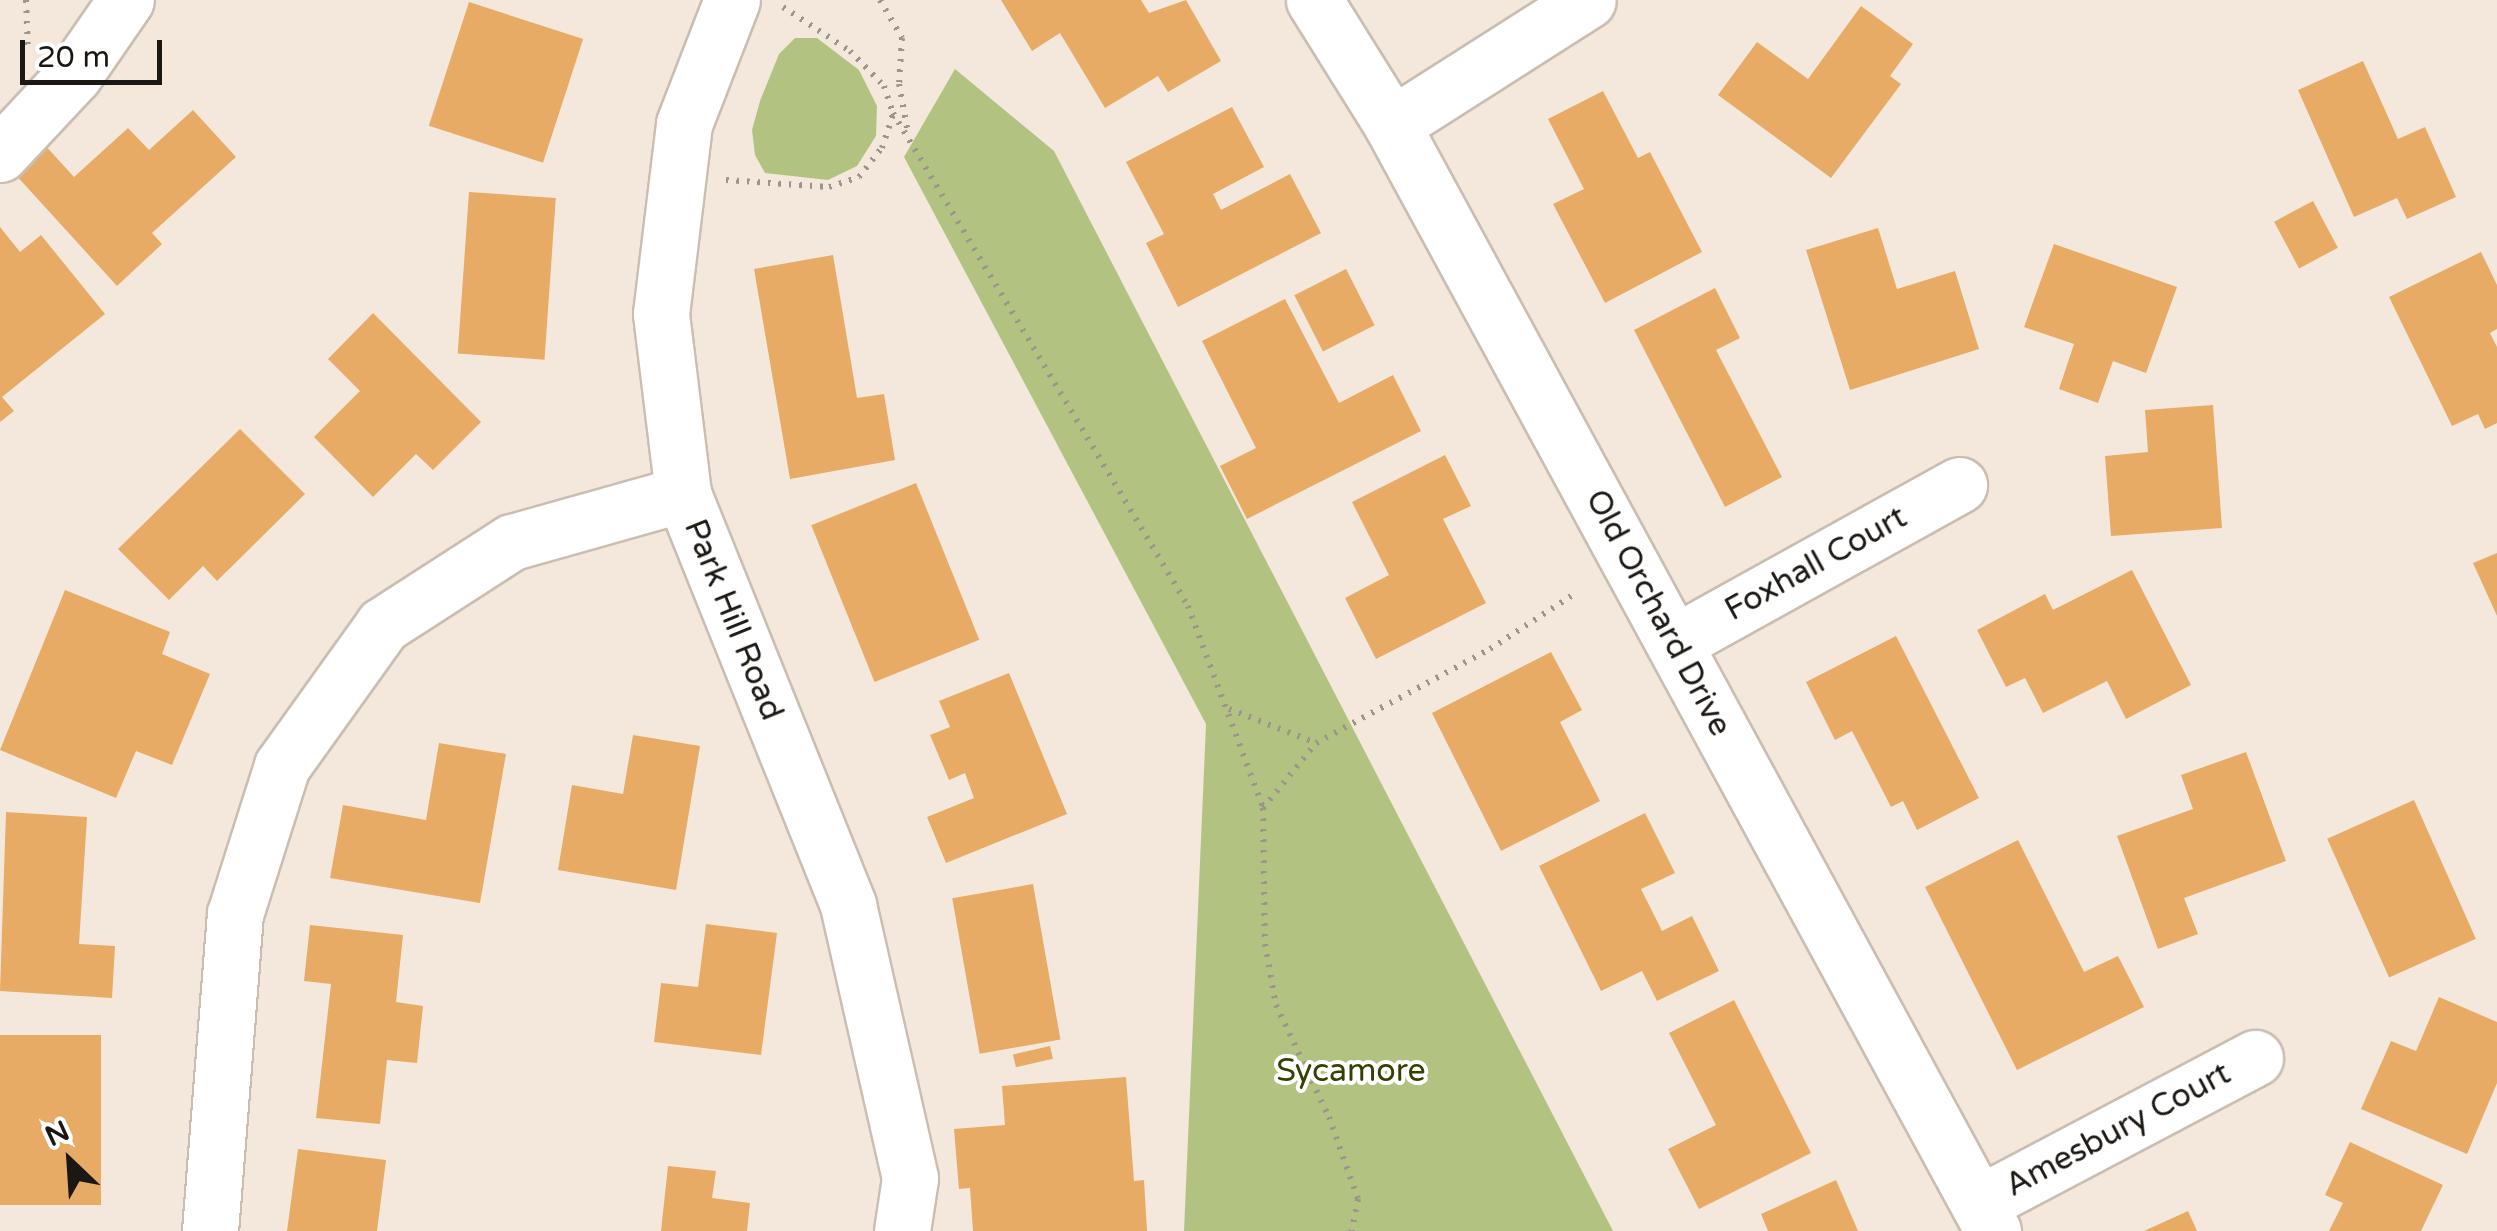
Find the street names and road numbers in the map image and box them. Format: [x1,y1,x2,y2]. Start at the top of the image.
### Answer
street label: Old Orchard Drive [1577,483,1739,743]
street label: Foxhall Court [1719,498,1913,630]
street label: Park Hill Road [675,514,791,726]
street label: Amesbury Court [1999,1055,2237,1205]

